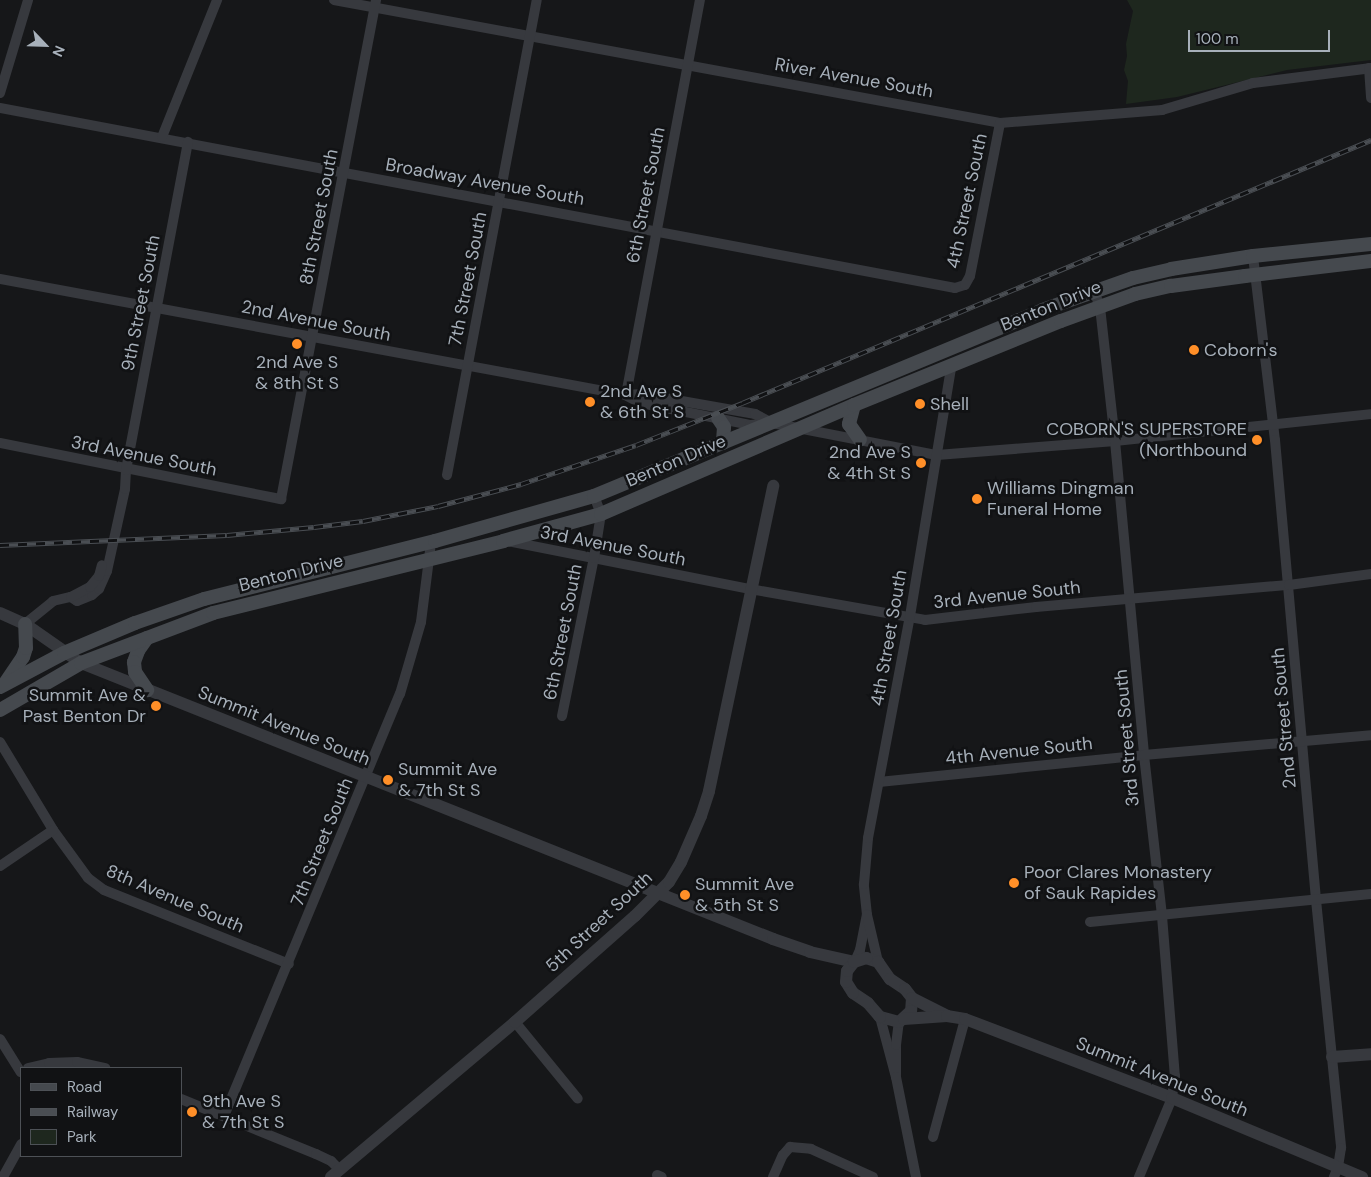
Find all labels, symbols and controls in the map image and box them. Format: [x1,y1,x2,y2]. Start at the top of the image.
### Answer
north arrow [20,20,70,70]
scale bar [1191,20,1334,52]
text: 100 m [1196,29,1239,49]
text: N [48,43,69,59]
street label: River Avenue South [773,53,935,103]
street label: 6th Street South [622,125,670,265]
street label: 4th Street South [942,131,992,271]
street label: 8th Street South [295,147,343,287]
street label: Broadway Avenue South [384,154,586,210]
street label: 7th Street South [444,210,492,348]
street label: 9th Street South [117,233,165,373]
street label: Benton Drive [998,276,1104,336]
street label: 2nd Avenue South [240,296,392,346]
marker: 2nd Ave S & 8th St S [291,338,303,350]
place label: Coborn's [1204,339,1278,361]
marker: Coborn's [1188,344,1200,356]
place label: 2nd Ave S & 8th St S [255,352,339,394]
place label: 2nd Ave S & 6th St S [600,381,684,424]
place label: Shell [930,393,969,415]
marker: 2nd Ave S & 6th St S [584,396,596,408]
marker: Shell [914,398,926,410]
place label: COBORN'S SUPERSTORE (Northbound [1046,419,1247,462]
street label: Benton Drive [623,430,729,492]
street label: 3rd Avenue South [69,431,219,481]
marker: COBORN'S SUPERSTORE (Northbound [1251,434,1263,446]
place label: 2nd Ave S & 4th St S [827,442,911,484]
marker: 2nd Ave S & 4th St S [915,457,927,469]
place label: Williams Dingman Funeral Home [987,478,1134,520]
marker: Williams Dingman Funeral Home [971,493,983,505]
street label: 3rd Avenue South [538,521,688,571]
street label: Benton Drive [237,550,345,596]
street label: 6th Street South [539,562,587,702]
street label: 4th Street South [866,568,912,708]
street label: 3rd Avenue South [932,577,1082,613]
street label: 2nd Street South [1267,647,1301,789]
street label: 3rd Street South [1110,668,1144,808]
street label: Summit Avenue South [195,682,373,770]
place label: Summit Ave & Past Benton Dr [23,685,146,728]
marker: Summit Ave & Past Benton Dr [150,700,162,712]
street label: 4th Avenue South [944,733,1094,769]
place label: Summit Ave & 7th St S [398,759,497,802]
marker: Summit Ave & 7th St S [382,774,394,786]
street label: 7th Street South [286,775,358,909]
street label: 8th Avenue South [103,860,247,938]
place label: Poor Clares Monastery of Sauk Rapides [1024,862,1212,904]
street label: 5th Street South [541,867,657,977]
place label: Summit Ave & 5th St S [695,874,794,916]
marker: Poor Clares Monastery of Sauk Rapides [1008,877,1020,889]
marker: Summit Ave & 5th St S [679,889,691,901]
street label: Summit Avenue South [1073,1033,1251,1121]
legend [20,1067,182,1157]
text: Road [67,1077,102,1097]
place label: 9th Ave S & 7th St S [202,1091,285,1134]
text: Railway [67,1102,118,1122]
marker: 9th Ave S & 7th St S [186,1106,198,1118]
text: Park [67,1127,97,1147]

